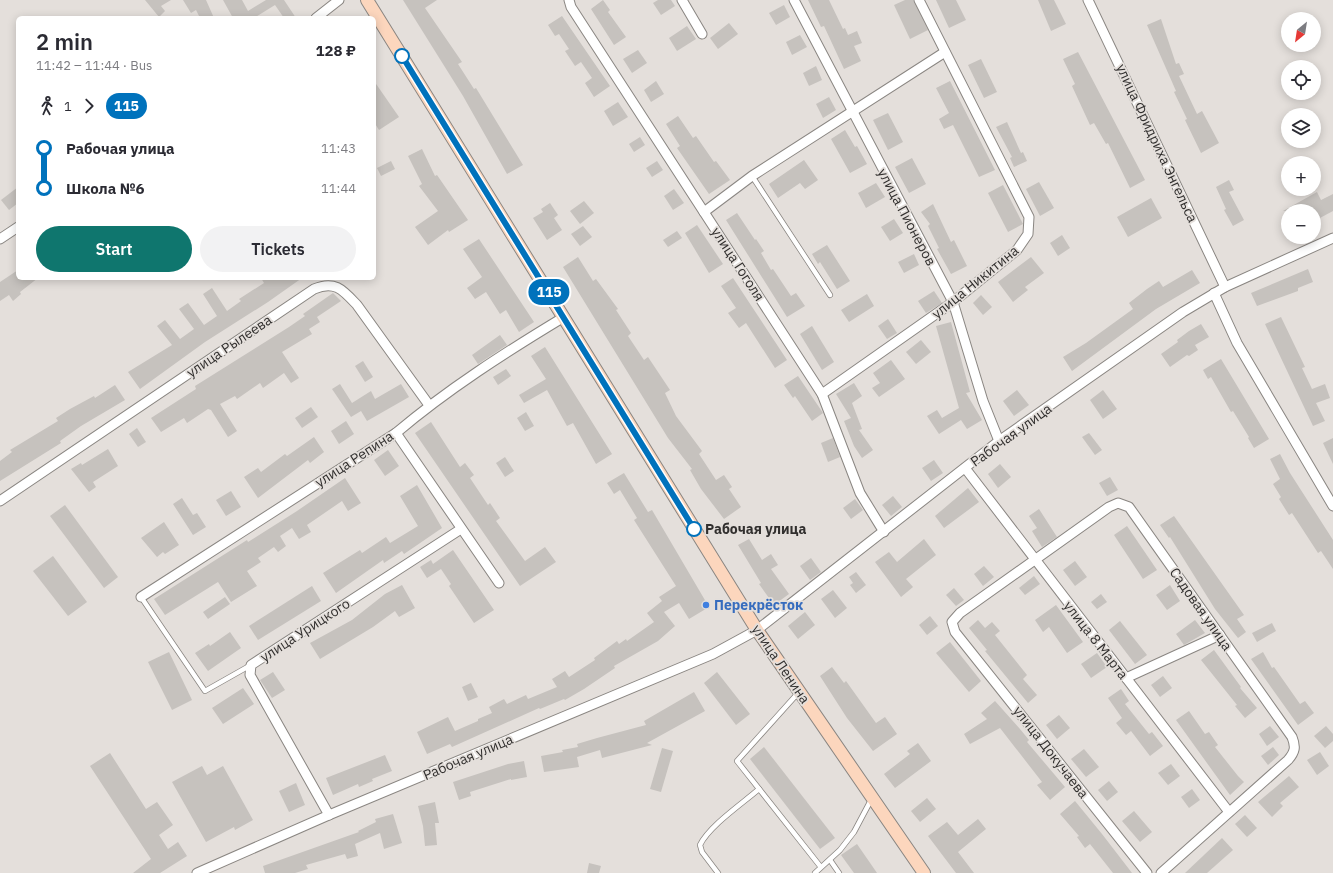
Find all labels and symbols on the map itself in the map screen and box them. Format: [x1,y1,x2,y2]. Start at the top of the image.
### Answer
north arrow [1281,12,1321,52]
unlabelled marker [394,48,410,64]
street label: улица Фридриха Энгельса [1112,61,1202,226]
street label: улица Пионеров [874,165,940,269]
street label: улица Гоголя [707,224,769,304]
street label: улица Никитина [928,241,1023,323]
line badge: 115 [526,279,572,305]
street label: улица Рылеева [183,311,276,381]
street label: Рабочая улица [967,399,1056,471]
street label: улица Репина [311,427,397,491]
place label: Рабочая улица [705,520,806,538]
marker: Рабочая улица [686,521,702,537]
street label: Садовая улица [1166,564,1237,655]
street label: улица Урицкого [257,594,353,666]
place label: Перекрёсток [714,596,803,614]
street label: улица 8 Марта [1060,597,1132,683]
marker: Перекрёсток [701,600,711,610]
street label: улица Ленина [748,621,814,707]
street label: улица Докучаева [1009,702,1093,802]
street label: Рабочая улица [420,730,516,784]

